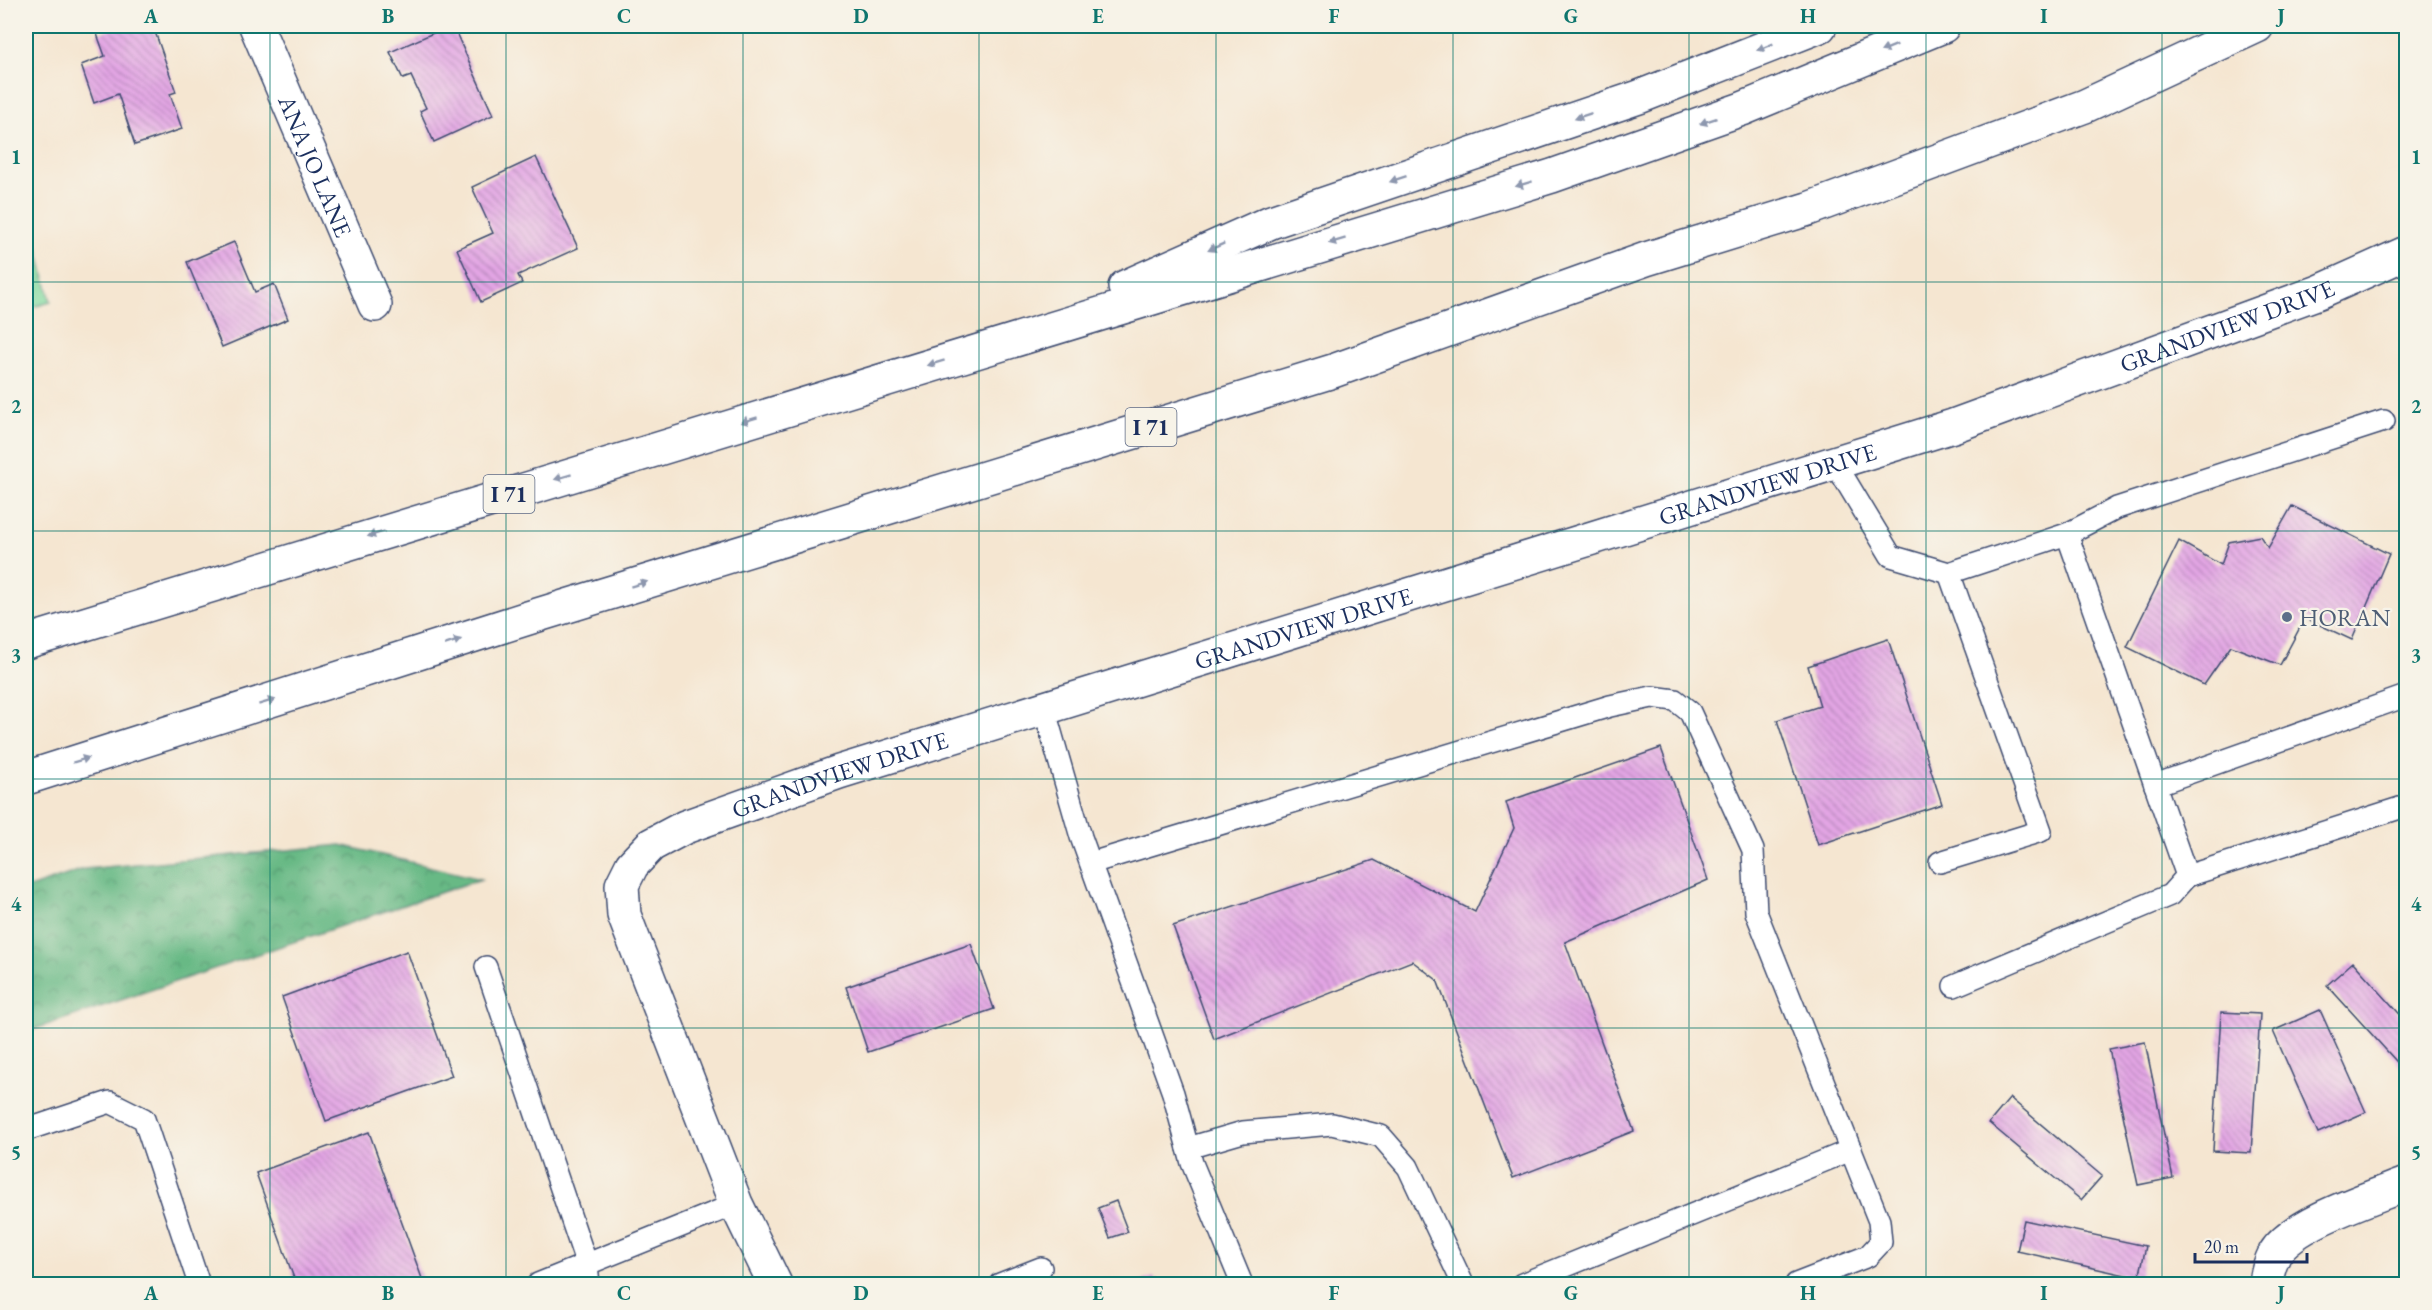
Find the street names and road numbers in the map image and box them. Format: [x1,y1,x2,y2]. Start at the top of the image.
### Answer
street label: ANA JO LANE [271,89,360,242]
street label: GRANDVIEW DRIVE [2115,272,2339,379]
road number: I 71 [1126,408,1176,446]
street label: GRANDVIEW DRIVE [1655,435,1880,532]
road number: I 71 [484,475,534,513]
street label: GRANDVIEW DRIVE [1191,579,1416,676]
street label: GRANDVIEW DRIVE [727,724,952,825]

